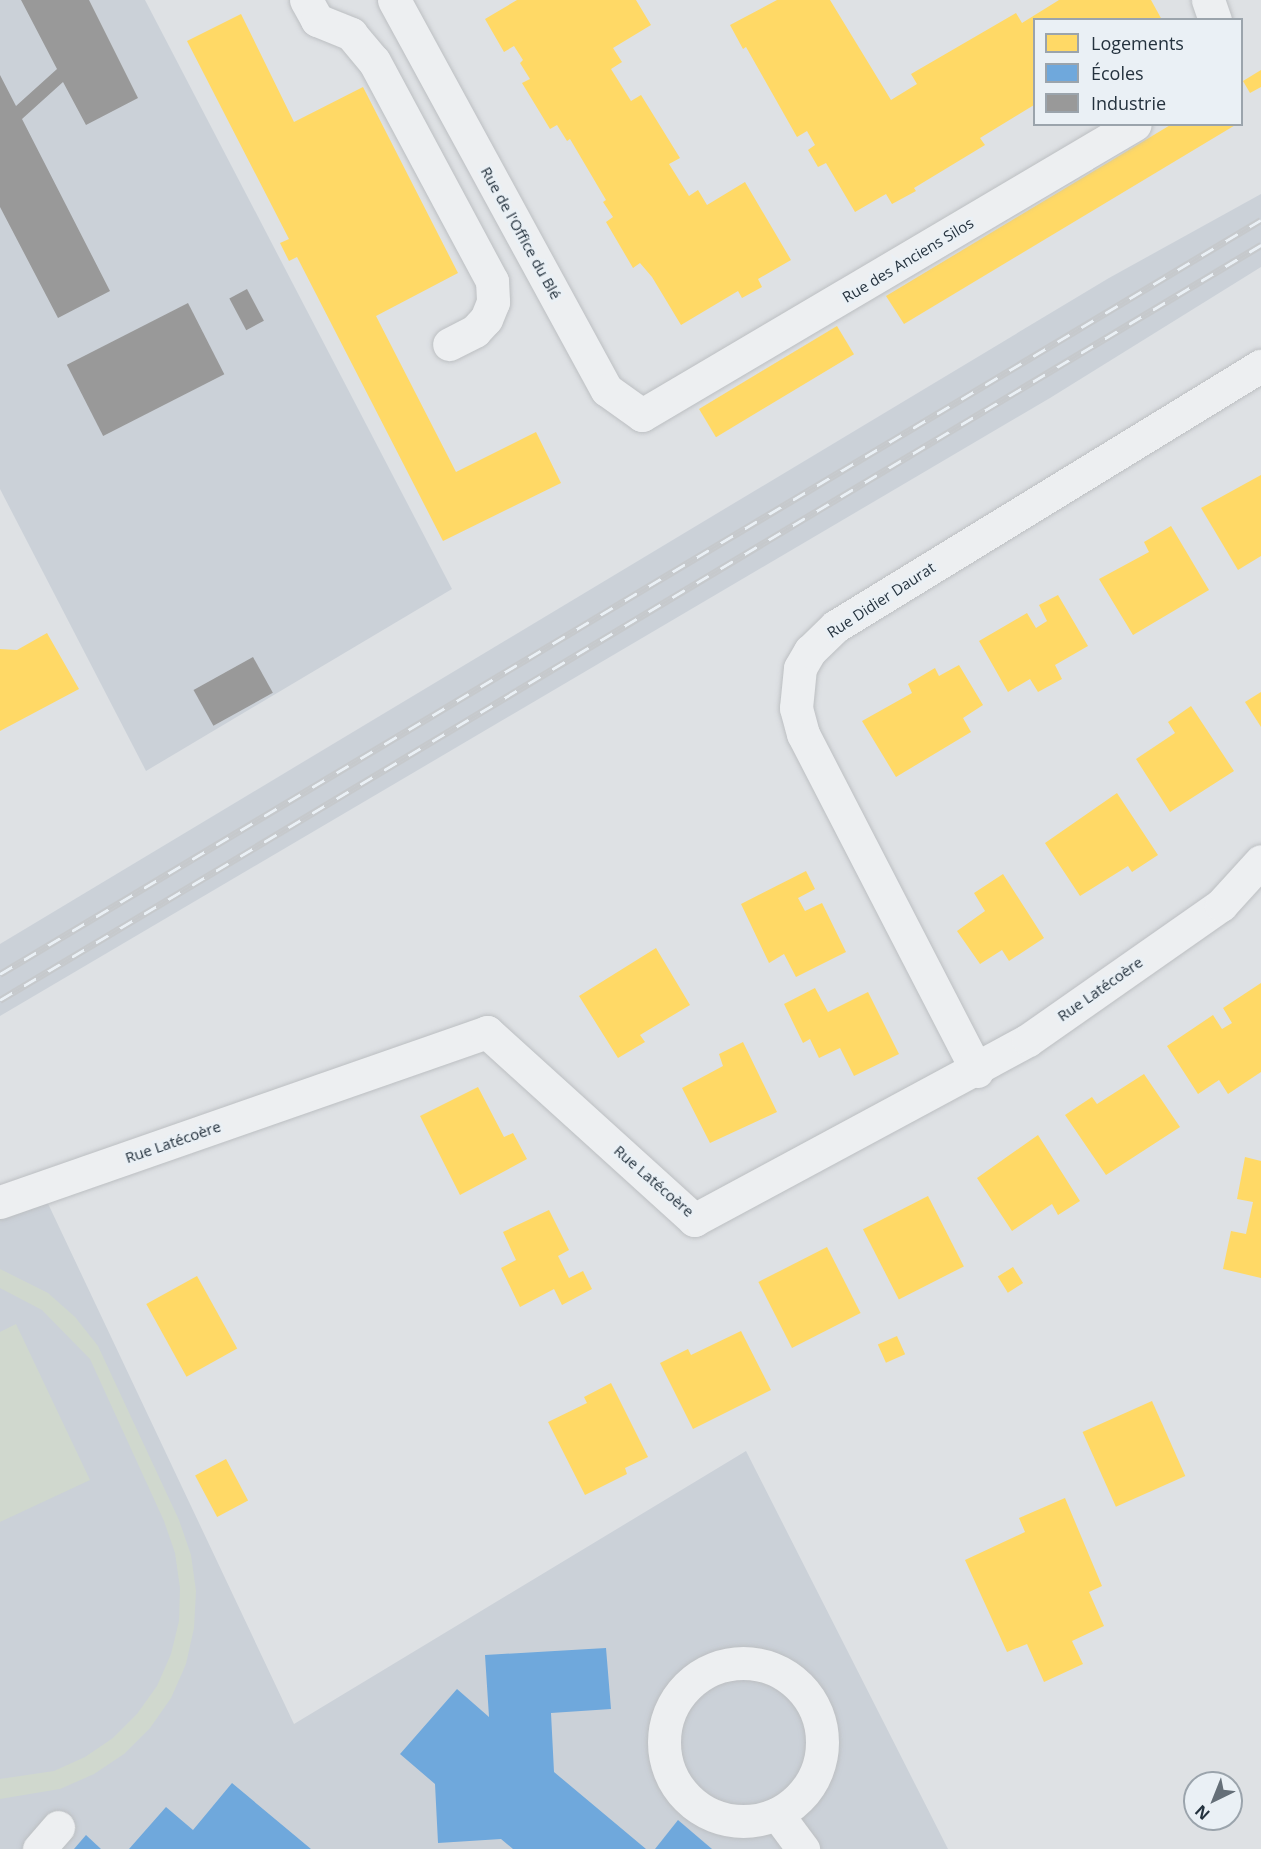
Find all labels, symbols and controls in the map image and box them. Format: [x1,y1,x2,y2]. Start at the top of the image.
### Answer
legend [1033,18,1243,126]
text: Logements [1091,31,1184,55]
text: Écoles [1091,61,1144,85]
text: Industrie [1091,91,1166,115]
street label: Rue de l'Office du Blé [477,164,565,302]
street label: Rue des Anciens Silos [839,214,977,306]
street label: Rue Didier Daurat [824,558,938,642]
street label: Rue Latécoère [1054,953,1146,1025]
street label: Rue Latécoère [123,1117,223,1167]
street label: Rue Latécoère [610,1141,698,1221]
north arrow [1183,1771,1243,1831]
text: N [1190,1800,1214,1825]

